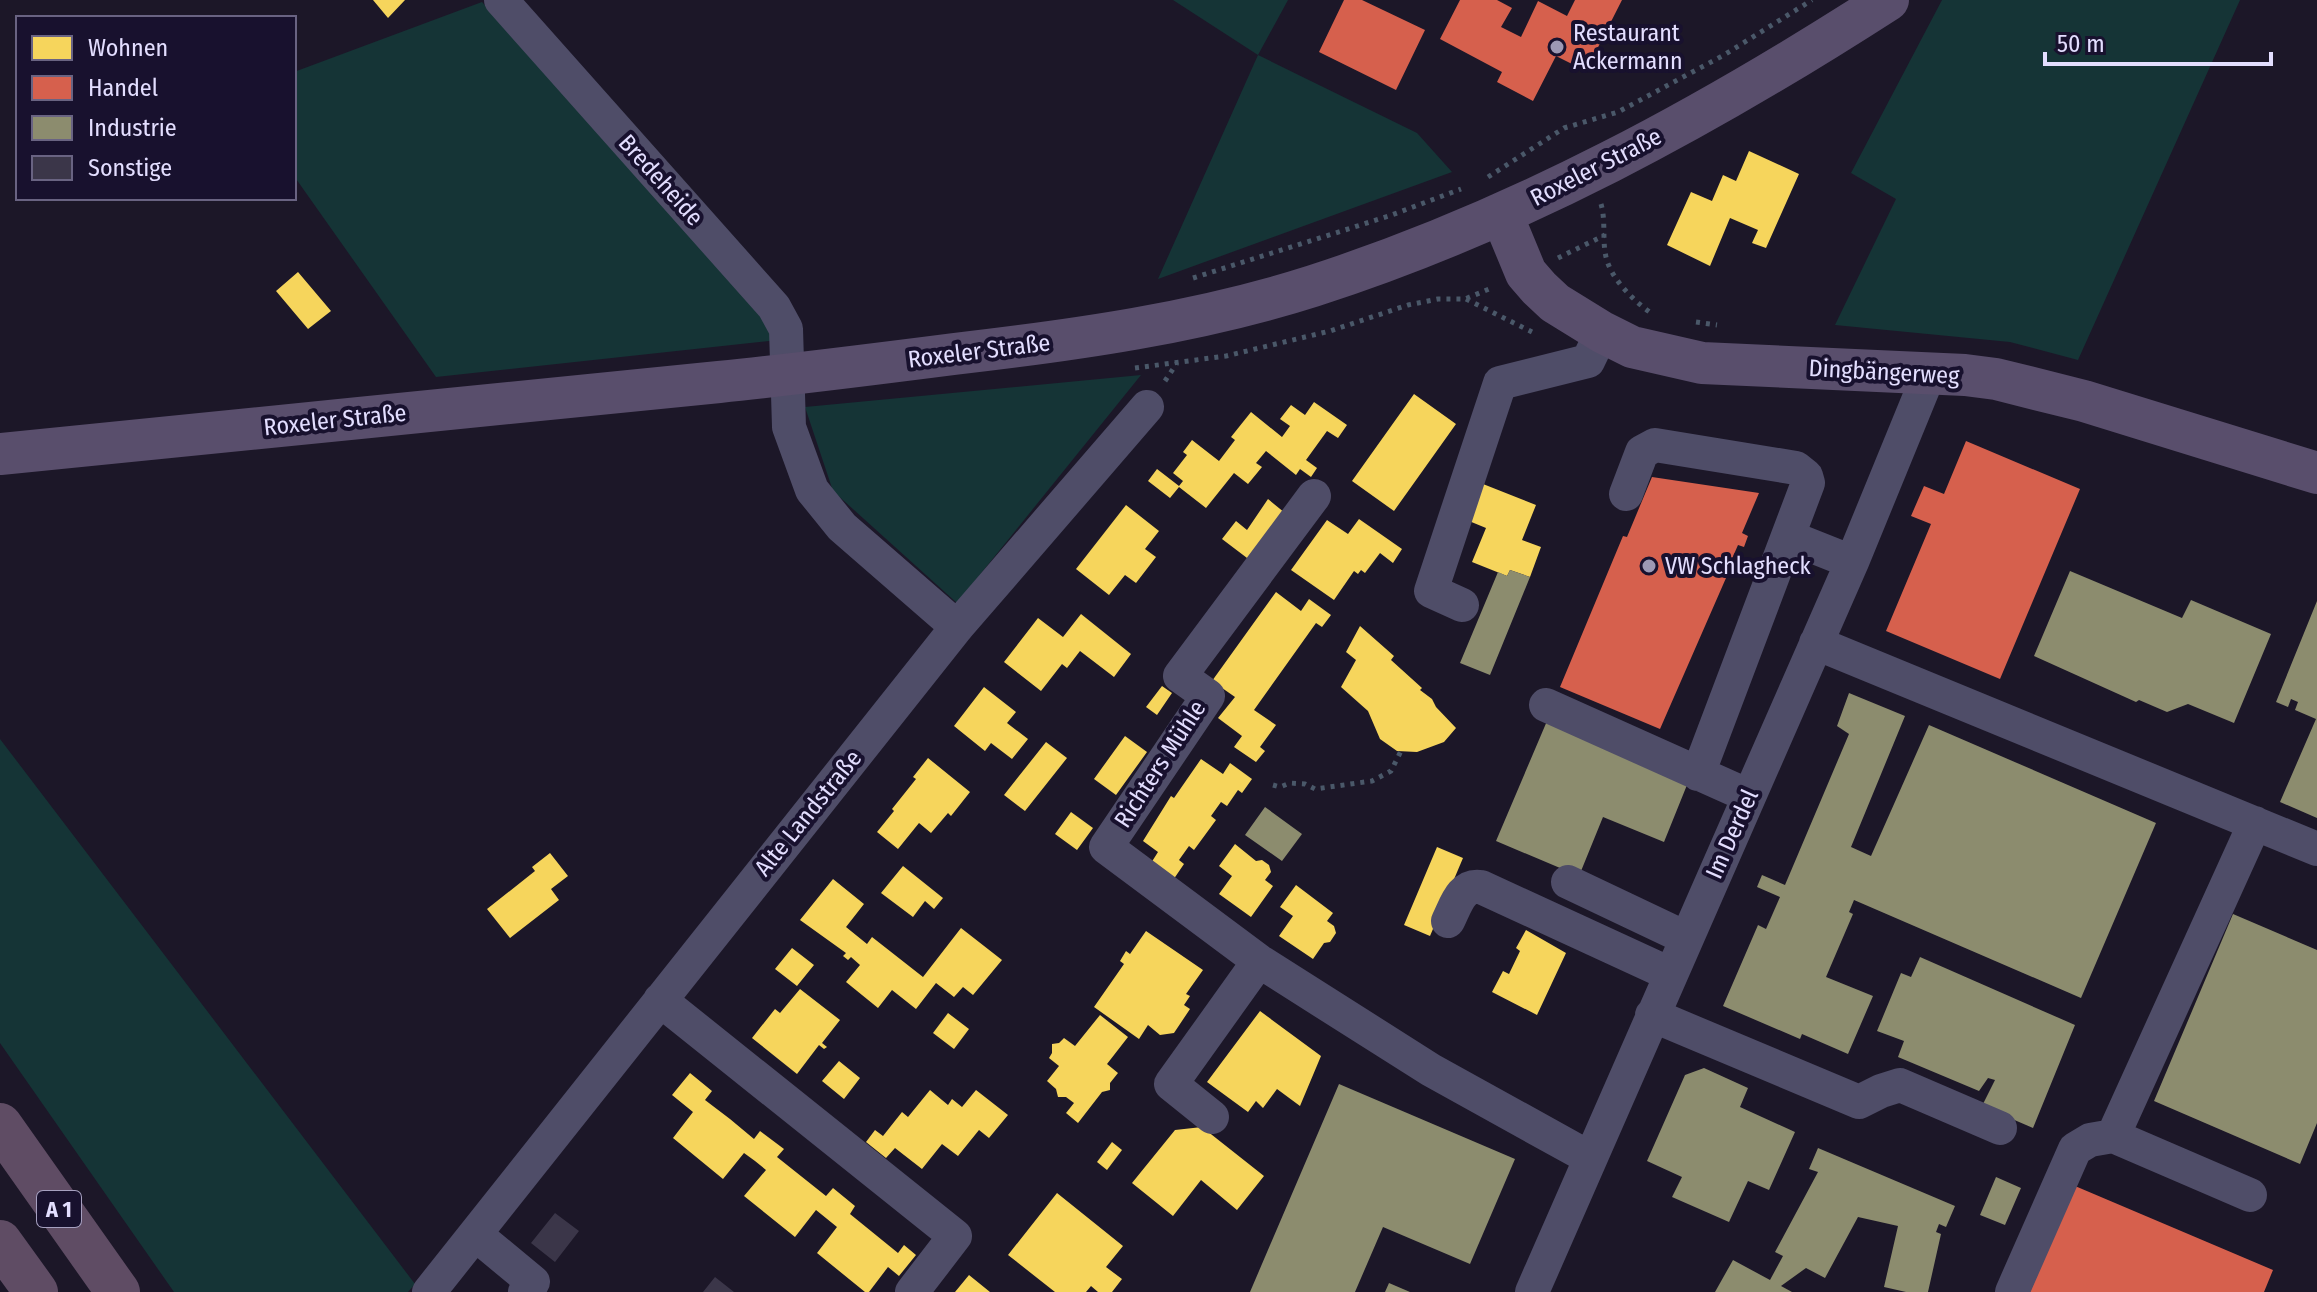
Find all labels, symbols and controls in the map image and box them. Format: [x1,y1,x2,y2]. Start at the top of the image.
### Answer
legend [16,16,296,200]
scale bar [2045,16,2271,66]
place label: Restaurant Ackermann [1573,19,1683,75]
text: 50 m [2057,30,2105,58]
text: Wohnen [88,34,168,62]
marker: Restaurant Ackermann [1548,38,1566,56]
text: Handel [88,74,158,102]
text: Industrie [88,114,177,142]
street label: Roxeler Straße [1526,122,1666,212]
street label: Bredeheide [613,129,709,231]
text: Sonstige [88,154,172,182]
street label: Roxeler Straße [906,328,1052,374]
street label: Dingbängerweg [1808,354,1961,390]
street label: Roxeler Straße [262,399,408,441]
place label: VW Schlagheck [1665,552,1811,580]
marker: VW Schlagheck [1640,557,1658,575]
street label: Richters Mühle [1109,695,1211,833]
street label: Alte Landstraße [749,744,867,882]
street label: Im Derdel [1700,785,1764,883]
road number: A 1 [37,1191,81,1227]

